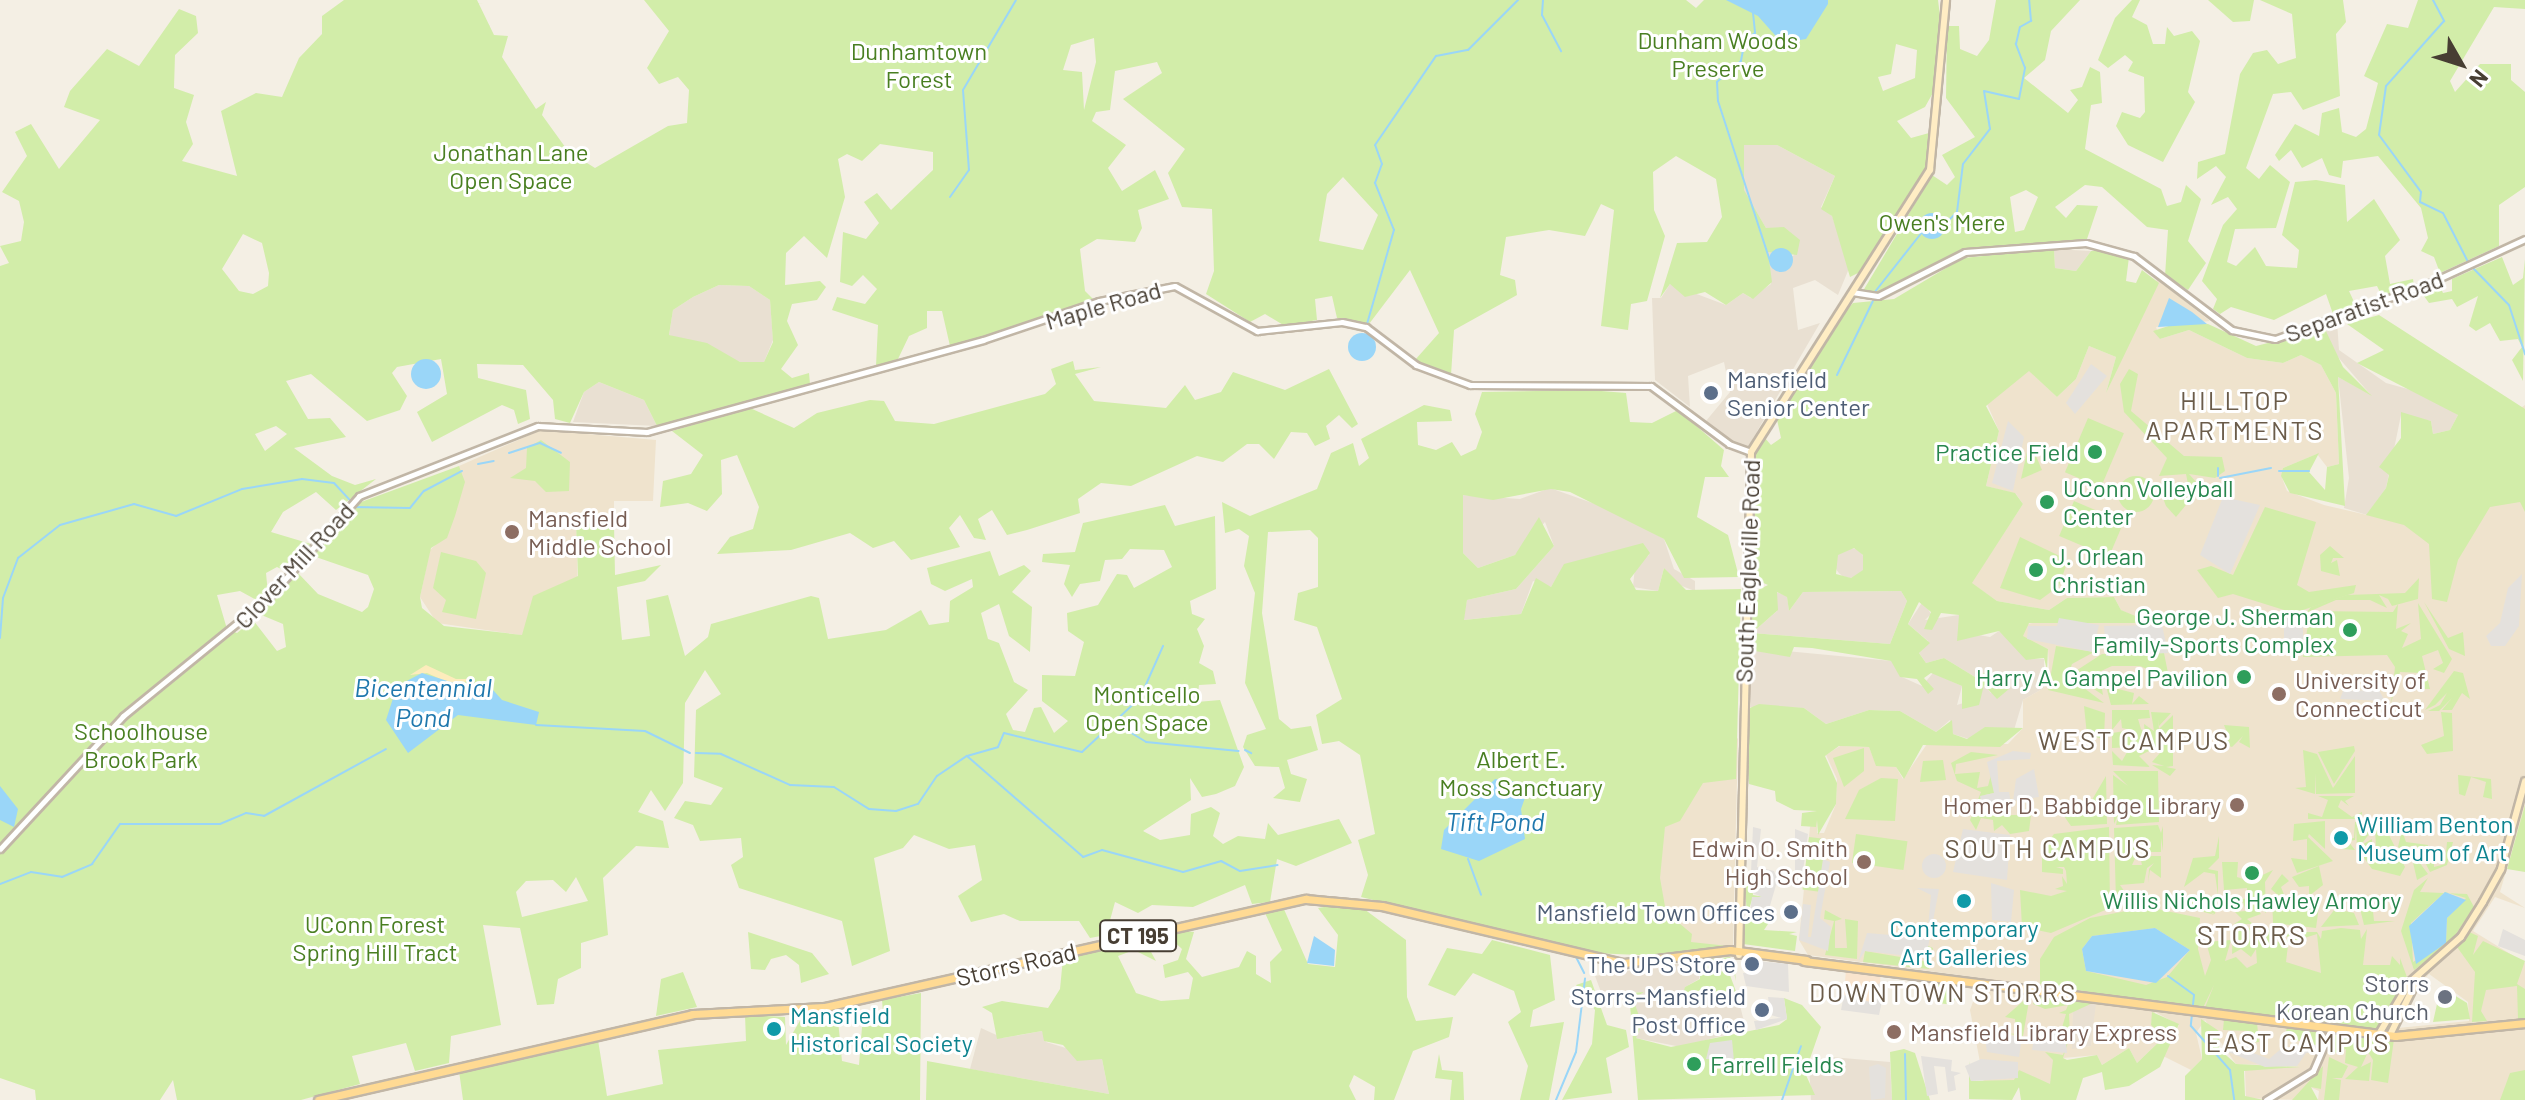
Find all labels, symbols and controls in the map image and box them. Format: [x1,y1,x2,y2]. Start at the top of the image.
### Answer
north arrow [2421,24,2501,104]
park label: Dunham Woods Preserve [1638,26,1798,82]
park label: Dunhamtown Forest [851,37,987,93]
text: N [2465,65,2494,93]
park label: Jonathan Lane Open Space [433,138,589,194]
park label: Owen's Mere [1878,208,2006,236]
street label: Separatist Road [2281,264,2447,348]
street label: Maple Road [1042,275,1164,335]
place label: Mansfield Senior Center [1727,365,1870,421]
marker: Mansfield Senior Center [1702,384,1720,402]
district label: HILLTOP APARTMENTS [2146,384,2324,446]
place label: Practice Field [1935,438,2079,466]
marker: Practice Field [2086,443,2104,461]
street label: South Eagleville Road [1729,459,1765,683]
place label: UConn Volleyball Center [2063,474,2234,530]
marker: UConn Volleyball Center [2038,493,2056,511]
street label: Clover Mill Road [228,496,360,634]
place label: Mansfield Middle School [528,504,672,560]
marker: Mansfield Middle School [503,523,521,541]
place label: J. Orlean Christian [2052,542,2146,598]
marker: J. Orlean Christian [2027,561,2045,579]
place label: George J. Sherman Family-Sports Complex [2093,602,2334,658]
marker: George J. Sherman Family-Sports Complex [2341,621,2359,639]
place label: Harry A. Gampel Pavilion [1976,663,2228,691]
place label: University of Connecticut [2295,666,2426,722]
marker: Harry A. Gampel Pavilion [2235,668,2253,686]
water label: Bicentennial Pond [354,671,492,732]
park label: Monticello Open Space [1085,680,1209,736]
marker: University of Connecticut [2270,685,2288,703]
park label: Schoolhouse Brook Park [74,717,208,773]
district label: WEST CAMPUS [2038,724,2230,756]
park label: Albert E. Moss Sanctuary [1439,745,1603,801]
place label: Homer D. Babbidge Library [1943,791,2221,819]
marker: Homer D. Babbidge Library [2228,796,2246,814]
water label: Tift Pond [1445,805,1545,837]
place label: William Benton Museum of Art [2357,810,2513,866]
marker: William Benton Museum of Art [2332,829,2350,847]
district label: SOUTH CAMPUS [1945,832,2151,864]
place label: Edwin O. Smith High School [1691,834,1848,890]
marker: Edwin O. Smith High School [1855,853,1873,871]
marker: Willis Nichols Hawley Armory [2243,864,2261,882]
place label: Willis Nichols Hawley Armory [2103,886,2401,914]
marker: Contemporary Art Galleries [1955,892,1973,910]
place label: Mansfield Town Offices [1537,898,1775,926]
marker: Mansfield Town Offices [1782,903,1800,921]
park label: UConn Forest Spring Hill Tract [293,910,457,966]
place label: Contemporary Art Galleries [1889,914,2039,970]
district label: STORRS [2197,917,2307,951]
road number: CT 195 [1098,918,1178,954]
street label: Storrs Road [953,936,1079,992]
place label: The UPS Store [1587,950,1736,978]
marker: The UPS Store [1743,955,1761,973]
place label: Storrs Korean Church [2276,969,2429,1025]
district label: DOWNTOWN STORRS [1809,976,2077,1008]
place label: Storrs–Mansfield Post Office [1571,982,1746,1038]
marker: Storrs Korean Church [2436,988,2454,1006]
place label: Mansfield Historical Society [790,1001,973,1057]
marker: Storrs–Mansfield Post Office [1753,1001,1771,1019]
place label: Mansfield Library Express [1910,1018,2177,1046]
marker: Mansfield Historical Society [765,1020,783,1038]
marker: Mansfield Library Express [1885,1023,1903,1041]
district label: EAST CAMPUS [2206,1026,2390,1058]
place label: Farrell Fields [1710,1050,1844,1078]
marker: Farrell Fields [1685,1055,1703,1073]

